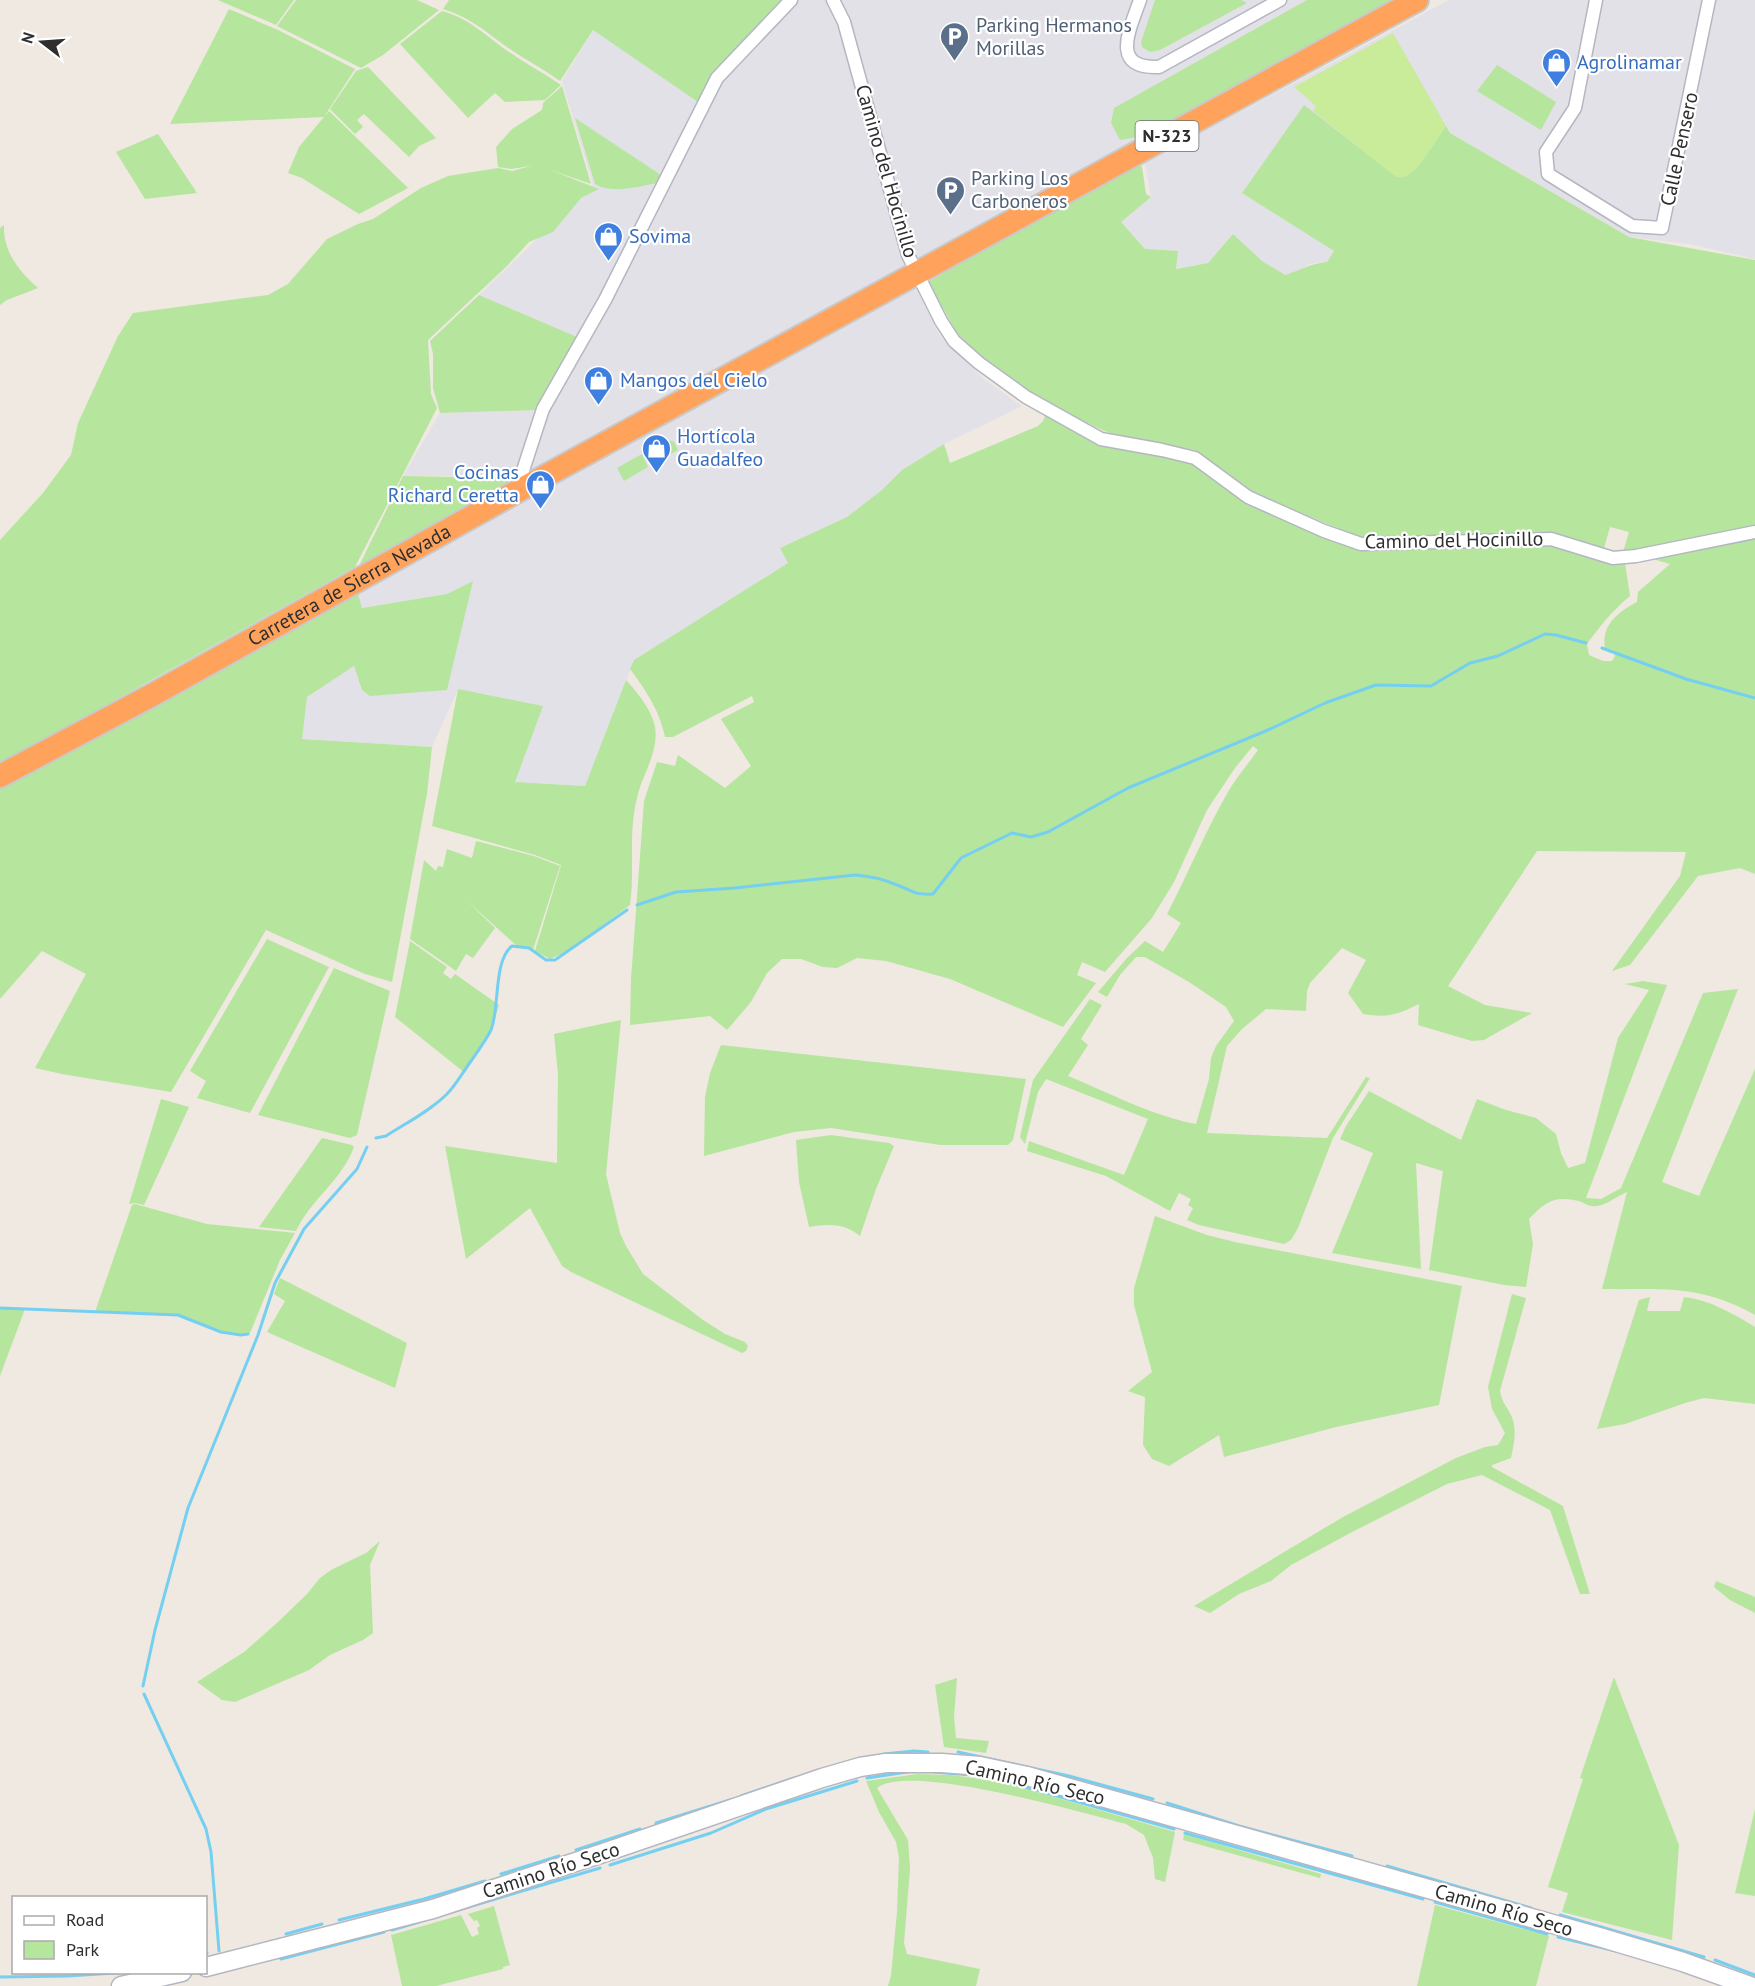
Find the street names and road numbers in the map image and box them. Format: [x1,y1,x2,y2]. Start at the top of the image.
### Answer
street label: Camino del Hocinillo [850,81,924,261]
street label: Calle Pensero [1654,90,1704,208]
road number: N-323 [1136,121,1198,151]
street label: Carretera de Sierra Nevada [243,518,455,652]
street label: Camino del Hocinillo [1364,525,1544,555]
street label: Camino Río Seco [963,1753,1107,1811]
street label: Camino Río Seco [479,1836,623,1904]
street label: Camino Río Seco [1432,1878,1576,1942]

